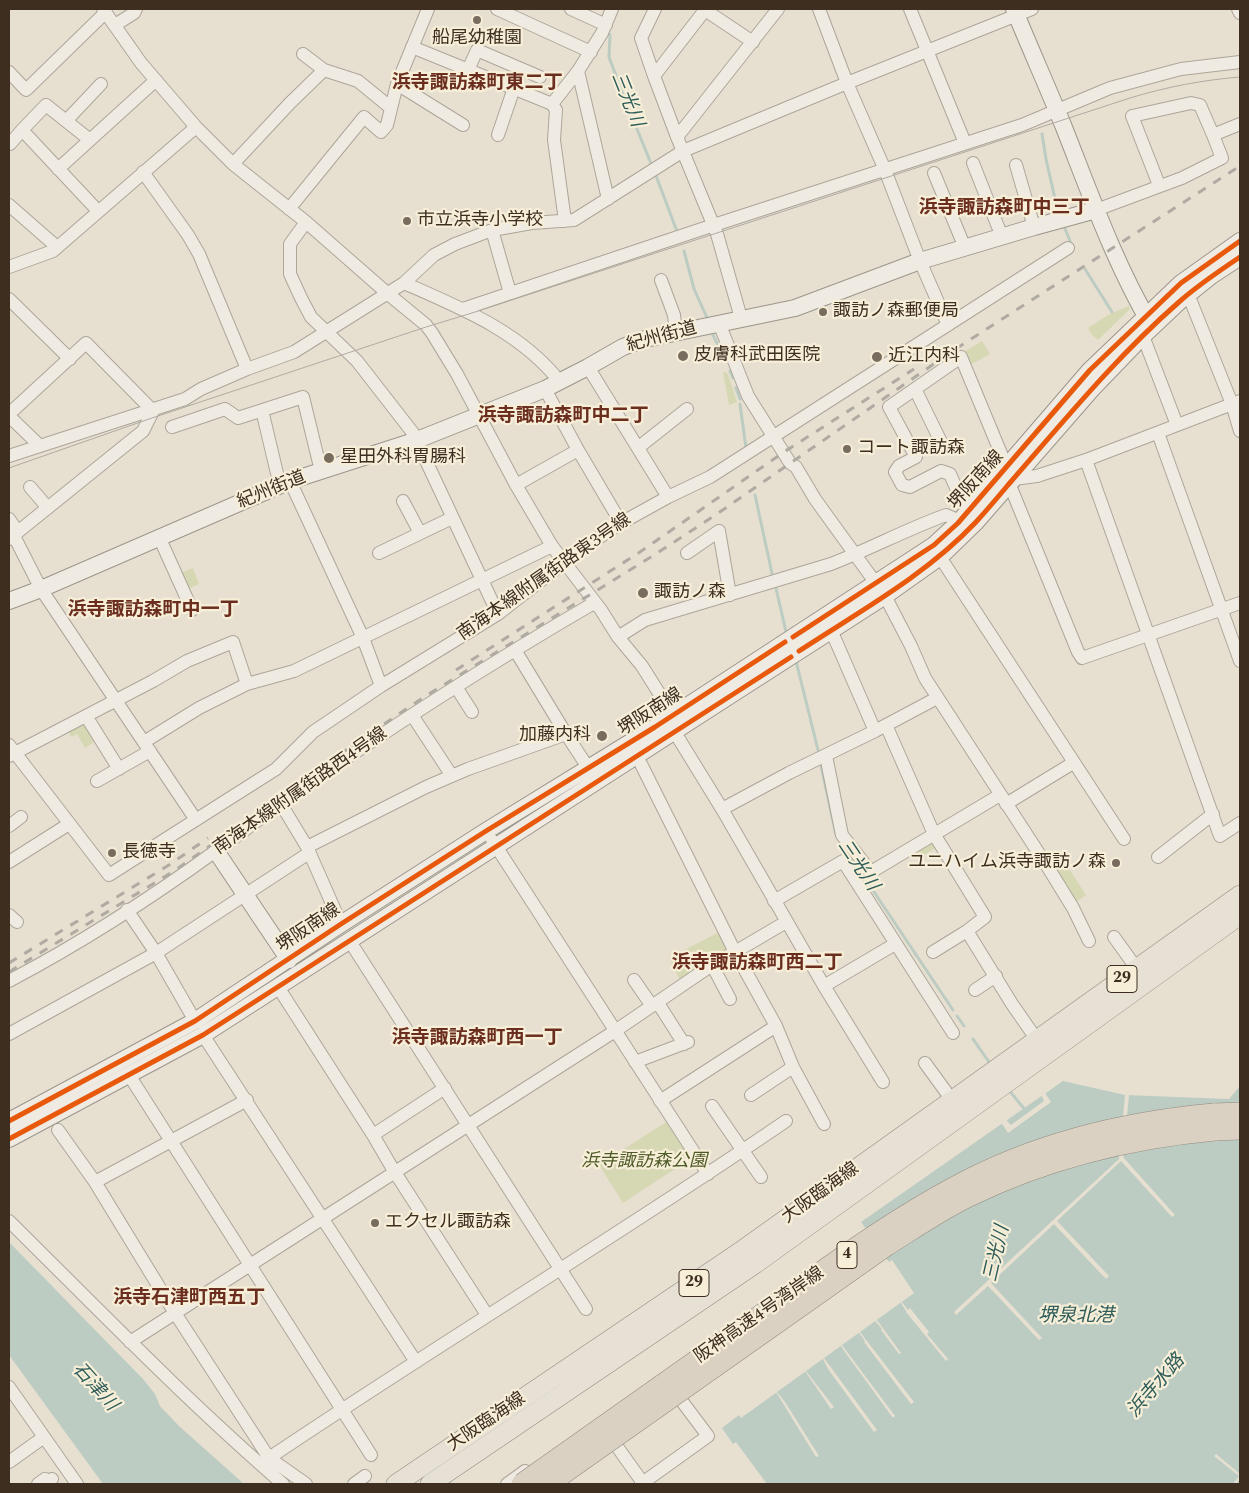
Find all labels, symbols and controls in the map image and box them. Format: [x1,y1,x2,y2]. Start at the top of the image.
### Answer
marker: 船尾幼稚園 [471,14,483,26]
place label: 船尾幼稚園 [432,28,522,50]
water label: 三光川 [605,69,647,131]
district label: 浜寺諏訪森町東二丁 [392,73,562,95]
district label: 浜寺諏訪森町中三丁 [919,198,1089,220]
place label: 市立浜寺小学校 [417,210,543,232]
marker: 市立浜寺小学校 [401,215,413,227]
place label: 諏訪ノ森郵便局 [833,301,959,323]
marker: 諏訪ノ森郵便局 [817,306,829,318]
street label: 紀州街道 [624,318,700,358]
place label: 皮膚科武田医院 [694,345,820,367]
place label: 近江内科 [888,346,960,368]
marker: 皮膚科武田医院 [676,349,690,363]
marker: 近江内科 [870,350,884,364]
district label: 浜寺諏訪森町中二丁 [478,406,648,428]
place label: コート諏訪森 [857,438,965,460]
marker: コート諏訪森 [841,443,853,455]
place label: 星田外科胃腸科 [340,447,466,469]
street label: 堺阪南線 [945,447,1009,515]
marker: 星田外科胃腸科 [322,451,336,465]
street label: 紀州街道 [235,468,309,514]
street label: 南海本線附属街路東3号線 [454,510,636,646]
place label: 諏訪ノ森 [654,582,726,604]
marker: 諏訪ノ森 [636,586,650,600]
district label: 浜寺諏訪森町中一丁 [68,600,238,622]
street label: 堺阪南線 [615,684,687,742]
street label: 南海本線附属街路西4号線 [210,724,392,860]
place label: 加藤内科 [519,725,591,747]
marker: 加藤内科 [595,729,609,743]
water label: 三光川 [832,836,882,896]
place label: 長徳寺 [122,842,176,864]
marker: 長徳寺 [106,847,118,859]
place label: ユニハイム浜寺諏訪ノ森 [908,852,1106,874]
marker: ユニハイム浜寺諏訪ノ森 [1110,857,1122,869]
street label: 堺阪南線 [273,900,345,958]
district label: 浜寺諏訪森町西二丁 [672,953,842,975]
road number: 29 [1107,966,1137,992]
district label: 浜寺諏訪森町西一丁 [392,1028,562,1050]
park label: 浜寺諏訪森公園 [581,1151,707,1173]
street label: 大阪臨海線 [778,1159,864,1229]
place label: エクセル諏訪森 [385,1212,511,1234]
marker: エクセル諏訪森 [369,1217,381,1229]
water label: 三光川 [980,1224,1016,1284]
road number: 4 [837,1242,857,1268]
street label: 阪神高速4号湾岸線 [691,1263,829,1369]
road number: 29 [679,1270,709,1296]
district label: 浜寺石津町西五丁 [113,1288,265,1310]
water label: 堺泉北港 [1038,1306,1114,1328]
water label: 浜寺水路 [1123,1351,1191,1423]
water label: 石津川 [66,1359,122,1417]
street label: 大阪臨海線 [444,1389,530,1457]

